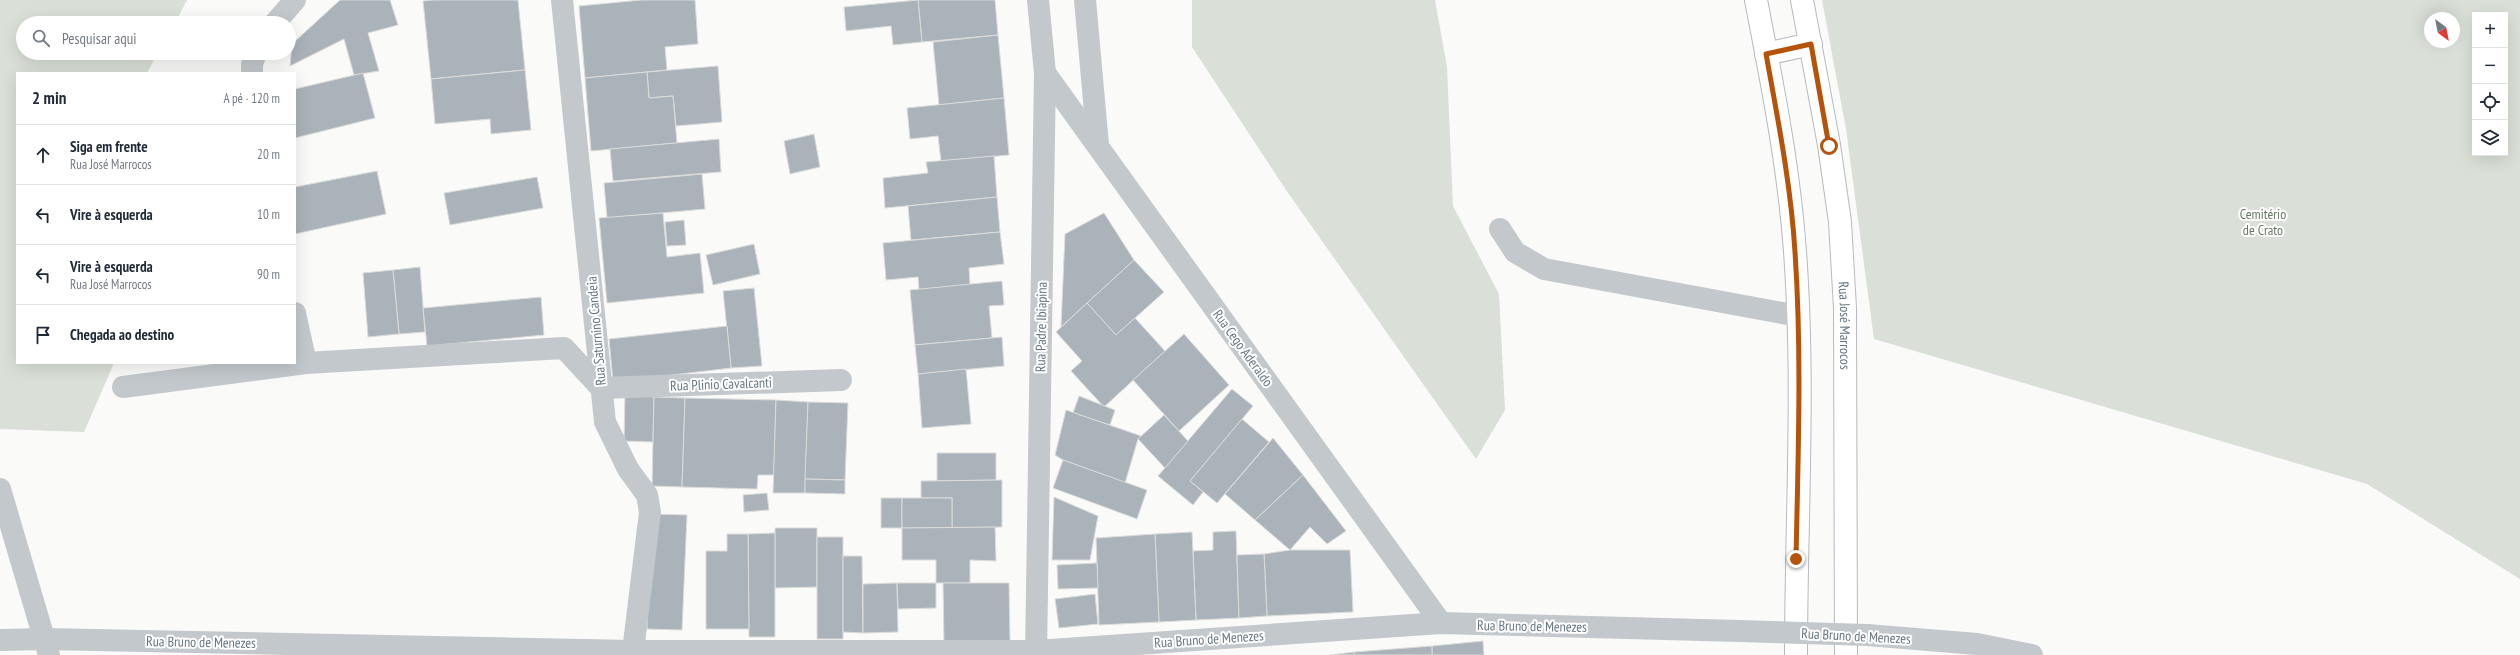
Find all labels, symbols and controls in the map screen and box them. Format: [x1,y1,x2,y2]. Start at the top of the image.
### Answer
north arrow [2424,12,2460,48]
map controls [2472,12,2508,156]
button: + [2472,12,2508,48]
search box [16,16,296,60]
icon: search [30,27,52,49]
text: Pesquisar aqui [62,29,136,48]
button: − [2472,48,2508,84]
button: locate [2472,84,2508,120]
text: 2 min [32,87,66,109]
text: A pé · 120 m [223,90,280,107]
button: layers [2472,120,2508,156]
text: Siga em frente [70,137,148,156]
route start [1820,137,1838,155]
icon: ahead [32,144,54,166]
text: 20 m [257,146,280,163]
text: Rua José Marrocos [70,156,152,173]
icon: left [32,204,54,226]
text: Vire à esquerda [70,205,153,224]
park label: Cemitério de Crato [2240,205,2286,239]
text: 10 m [257,206,280,223]
text: Vire à esquerda [70,257,153,276]
icon: left [32,264,54,286]
text: 90 m [257,266,280,283]
text: Rua José Marrocos [70,276,152,293]
street label: Rua Saturnino Candeia [582,276,610,386]
street label: Rua José Marrocos [1834,281,1854,370]
street label: Rua Padre Ibiapina [1031,282,1051,372]
street label: Rua Cego Aderaldo [1209,306,1277,390]
icon: arrive [32,324,54,346]
text: Chegada ao destino [70,325,174,344]
street label: Rua Plinio Cavalcanti [670,373,772,395]
route end [1787,550,1805,568]
street label: Rua Bruno de Menezes [1477,616,1587,636]
street label: Rua Bruno de Menezes [1801,624,1912,648]
street label: Rua Bruno de Menezes [1154,626,1265,652]
street label: Rua Bruno de Menezes [146,632,256,652]

